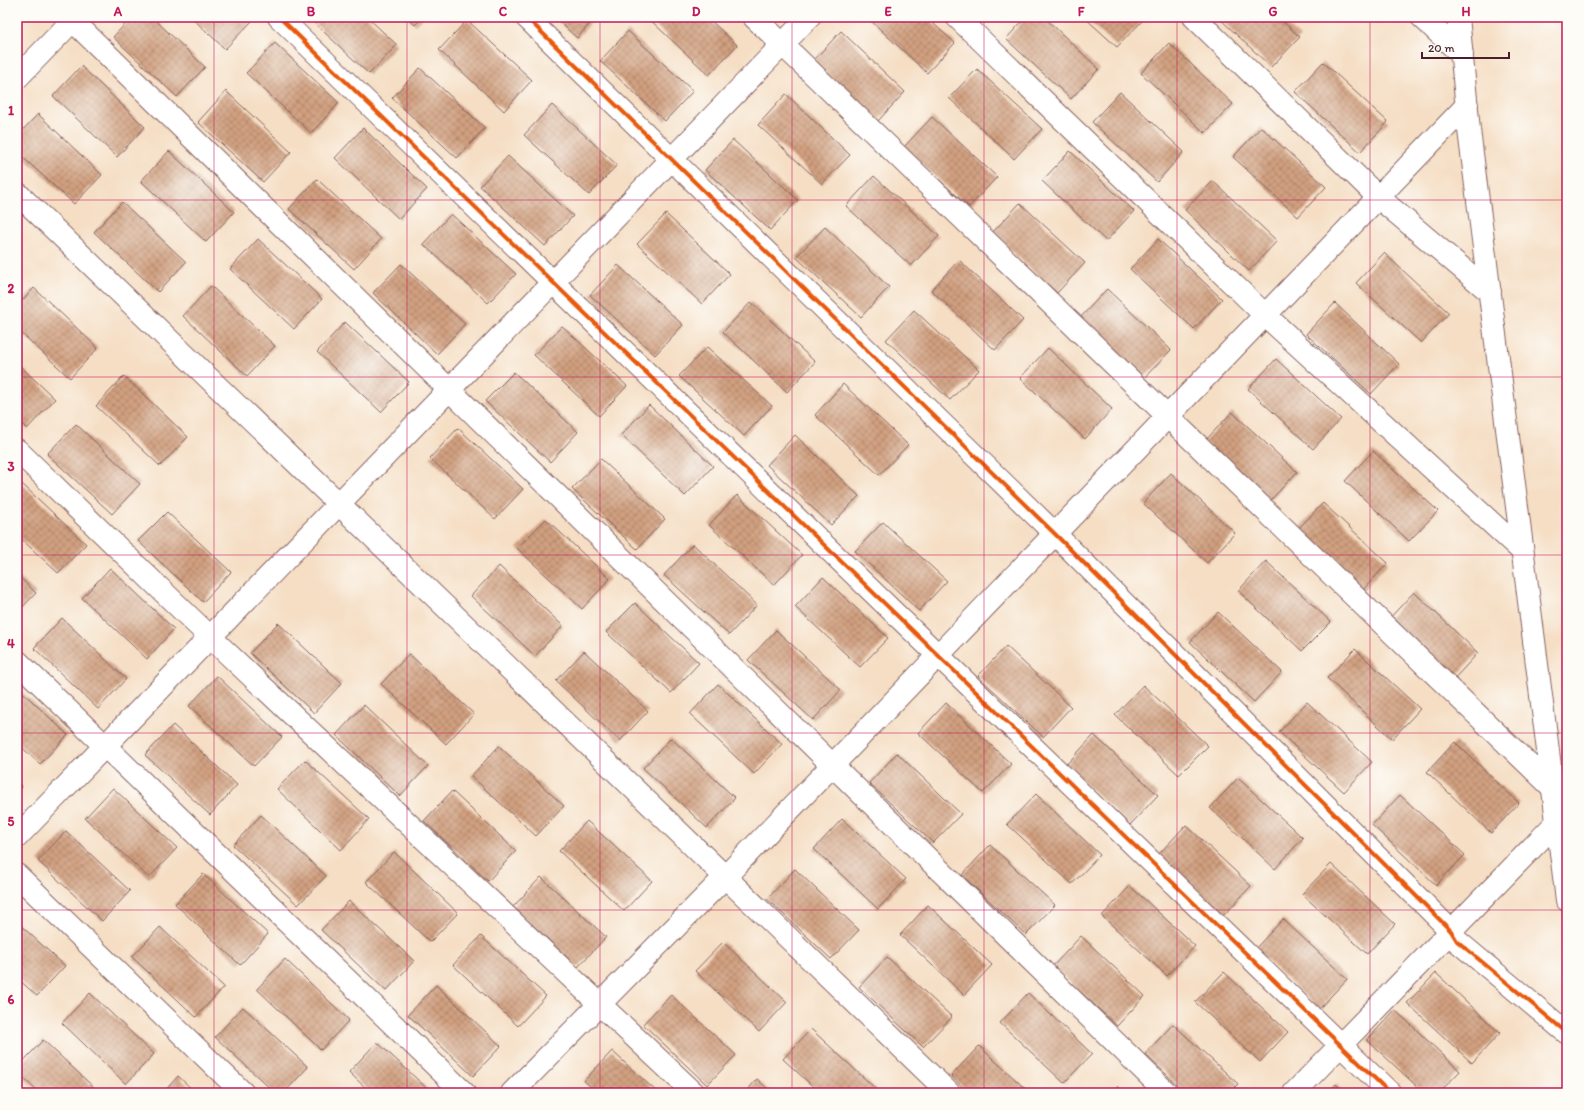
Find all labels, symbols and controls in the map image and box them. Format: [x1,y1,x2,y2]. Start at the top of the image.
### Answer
text: A [113,4,123,19]
text: B [307,4,316,19]
text: C [499,4,508,19]
text: D [692,4,701,19]
text: E [884,4,892,19]
text: F [1078,4,1085,19]
text: G [1269,4,1278,19]
text: H [1462,4,1471,19]
scale bar [1422,34,1509,60]
text: 20 m [1428,41,1455,55]
text: 1 [8,103,14,118]
text: 2 [8,281,15,296]
text: 3 [7,459,15,474]
text: 4 [7,636,15,651]
text: 5 [8,814,15,829]
text: 6 [8,992,15,1007]

